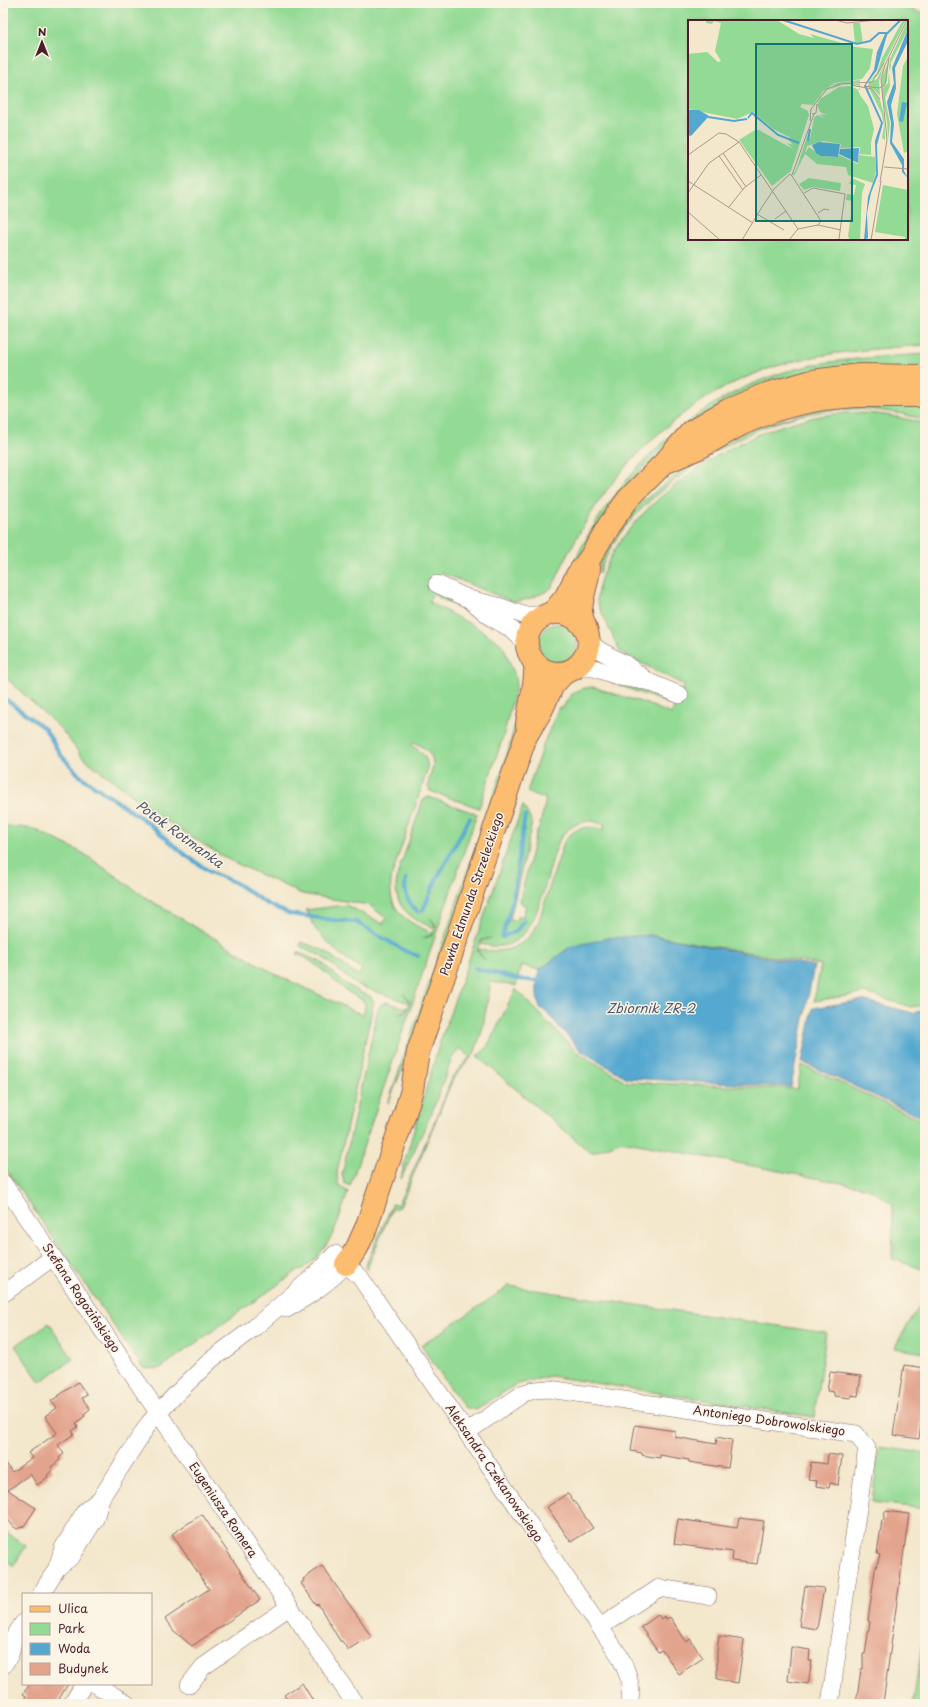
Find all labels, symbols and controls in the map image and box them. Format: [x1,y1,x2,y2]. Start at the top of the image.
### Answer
inset map [688,20,908,240]
north arrow [22,22,62,62]
text: N [38,23,47,40]
water label: Potok Rotmanka [133,795,229,872]
street label: Pawła Edmunda Strzeleckiego [435,809,508,978]
water label: Zbiornik ZR-2 [607,998,696,1017]
street label: Stefana Rogozińskiego [38,1239,125,1356]
street label: Aleksandra Czekanowskiego [442,1400,548,1545]
street label: Antoniego Dobrowolskiego [692,1400,847,1440]
street label: Eugeniusza Romera [185,1458,263,1561]
legend [22,1593,152,1685]
text: Ulica [58,1599,88,1617]
text: Park [58,1619,85,1637]
text: Woda [58,1639,91,1657]
text: Budynek [58,1659,108,1677]

